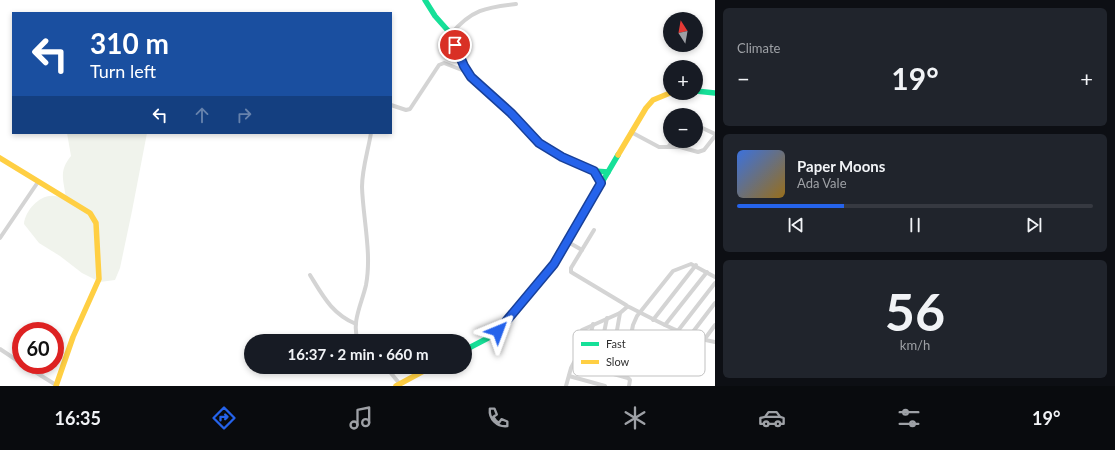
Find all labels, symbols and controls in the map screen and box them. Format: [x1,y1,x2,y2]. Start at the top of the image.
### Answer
north arrow [663,12,703,52]
map controls [663,12,703,148]
text: 310 m [90,26,169,60]
icon: left [24,28,76,80]
pin [438,28,472,62]
icon: arrive [444,34,466,56]
text: Climate [737,40,780,56]
text: Turn left [90,60,156,82]
button: + [663,60,703,100]
text: 19° [891,60,939,96]
text: − [737,65,750,92]
text: + [1080,65,1093,92]
icon: left [149,104,171,126]
icon: ahead [191,104,213,126]
icon: right [233,104,255,126]
button: − [663,108,703,148]
text: Paper Moons [797,157,885,175]
text: Ada Vale [797,175,847,191]
icon: previous [785,214,807,236]
icon: pause [904,214,926,236]
icon: next [1023,214,1045,236]
text: 56 [885,280,945,342]
position arrow [477,310,519,352]
speed limit sign: 60 [12,322,64,374]
legend [573,330,705,376]
text: Fast [606,337,626,350]
text: km/h [900,337,930,353]
text: 16:37 · 2 min · 660 m [288,345,428,363]
text: Slow [606,355,630,368]
icon: directions [210,404,238,432]
icon: music [347,404,375,432]
icon: phone [484,404,512,432]
icon: climate [621,404,649,432]
icon: car [758,404,786,432]
icon: filters [895,404,923,432]
text: 16:35 [55,407,101,429]
text: 19° [1032,407,1060,429]

